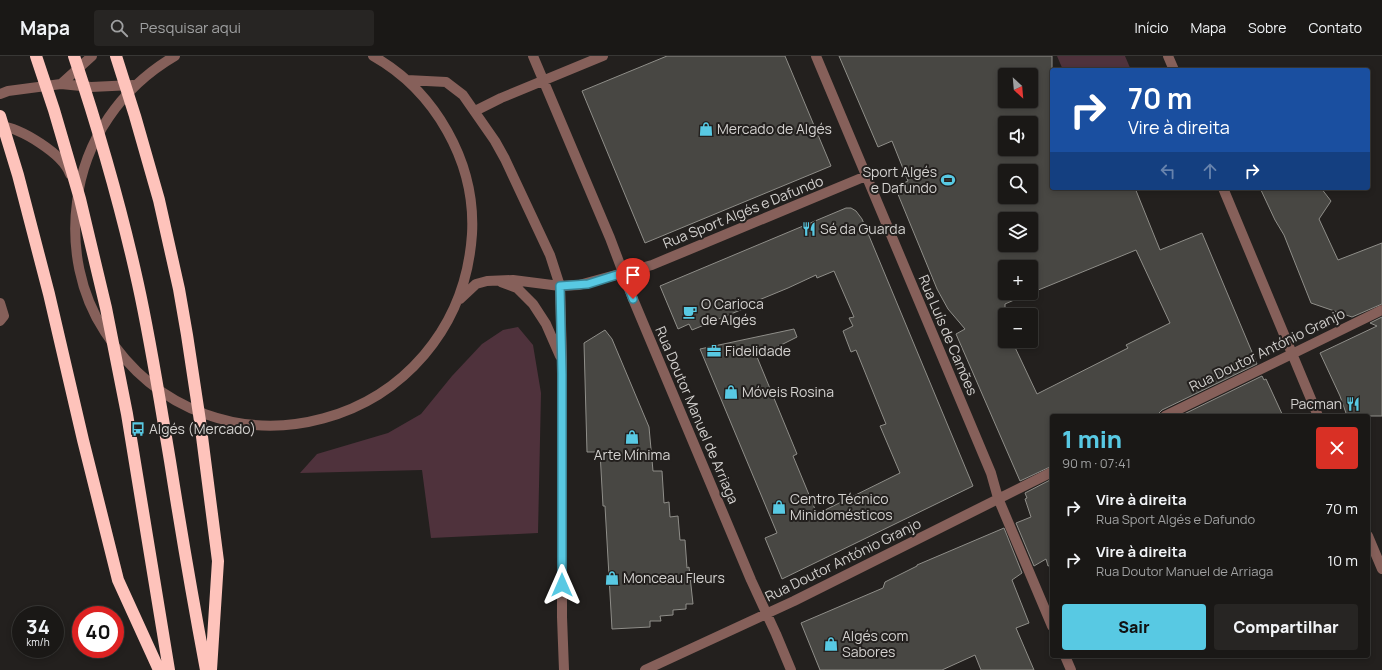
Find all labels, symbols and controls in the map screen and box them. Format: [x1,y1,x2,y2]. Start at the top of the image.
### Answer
search box [94,10,374,46]
text: Mapa [20,15,70,41]
icon: search [108,17,130,39]
text: Pesquisar aqui [140,17,241,38]
text: Início [1135,18,1168,37]
text: Mapa [1190,18,1226,37]
text: Sobre [1248,18,1286,37]
text: Contato [1308,18,1362,37]
north arrow [998,68,1038,108]
map controls [998,68,1038,348]
text: 70 m [1128,79,1192,117]
icon: right [1062,84,1114,136]
text: Vire à direita [1128,115,1230,139]
button: sound [998,116,1038,156]
place label: Mercado de Algés [717,119,832,138]
shop icon: Mercado de Algés [698,121,714,137]
icon: left [1157,160,1179,182]
icon: ahead [1199,160,1221,182]
icon: right [1241,160,1263,182]
place label: Sport Algés e Dafundo [862,162,937,197]
button: search [998,164,1038,204]
street label: Rua Sport Algés e Dafundo [660,171,826,252]
sports icon: Sport Algés e Dafundo [940,172,956,188]
button: layers [998,212,1038,252]
place label: Sé da Guarda [820,219,905,238]
restaurant icon: Sé da Guarda [801,221,817,237]
pin [616,258,650,299]
button: + [998,260,1038,300]
icon: arrive [622,264,644,286]
street label: Rua Luís de Camões [914,272,982,398]
place label: O Carioca de Algés [701,294,764,329]
street label: Rua Doutor António Granjo [1186,303,1348,396]
cafe icon: O Carioca de Algés [682,304,698,320]
button: − [998,308,1038,348]
street label: Rua Doutor Manuel de Arriaga [651,323,744,506]
place label: Fidelidade [725,341,791,360]
office icon: Fidelidade [706,343,722,359]
place label: Móveis Rosina [742,382,834,401]
shop icon: Móveis Rosina [723,384,739,400]
place label: Pacman [1290,394,1342,413]
restaurant icon: Pacman [1345,396,1361,412]
place label: Algés (Mercado) [149,419,256,438]
bus stop icon: Algés (Mercado) [130,421,146,437]
text: 1 min [1062,422,1122,455]
button: close [1316,427,1358,469]
shop icon: Arte Mínima [624,429,640,445]
place label: Arte Mínima [594,445,670,464]
text: 90 m · 07:41 [1062,454,1131,472]
place label: Centro Técnico Minidomésticos [790,489,893,524]
text: Vire à direita [1096,489,1187,510]
icon: right [1062,497,1084,519]
text: 70 m [1326,498,1358,519]
shop icon: Centro Técnico Minidomésticos [771,499,787,515]
text: Rua Sport Algés e Dafundo [1096,510,1255,528]
street label: Rua Doutor António Granjo [762,513,924,606]
text: Vire à direita [1096,541,1187,562]
icon: right [1062,549,1084,571]
text: 10 m [1327,550,1358,571]
text: Rua Doutor Manuel de Arriaga [1096,562,1273,580]
position arrow [541,564,583,606]
place label: Monceau Fleurs [623,568,725,587]
shop icon: Monceau Fleurs [604,570,620,586]
button: Sair [1062,604,1206,650]
button: Compartilhar [1214,604,1358,650]
speed limit sign: 40 [72,606,124,658]
text: 34 [26,613,50,640]
place label: Algés com Sabores [842,626,909,661]
text: km/h [26,635,50,649]
shop icon: Algés com Sabores [823,636,839,652]

